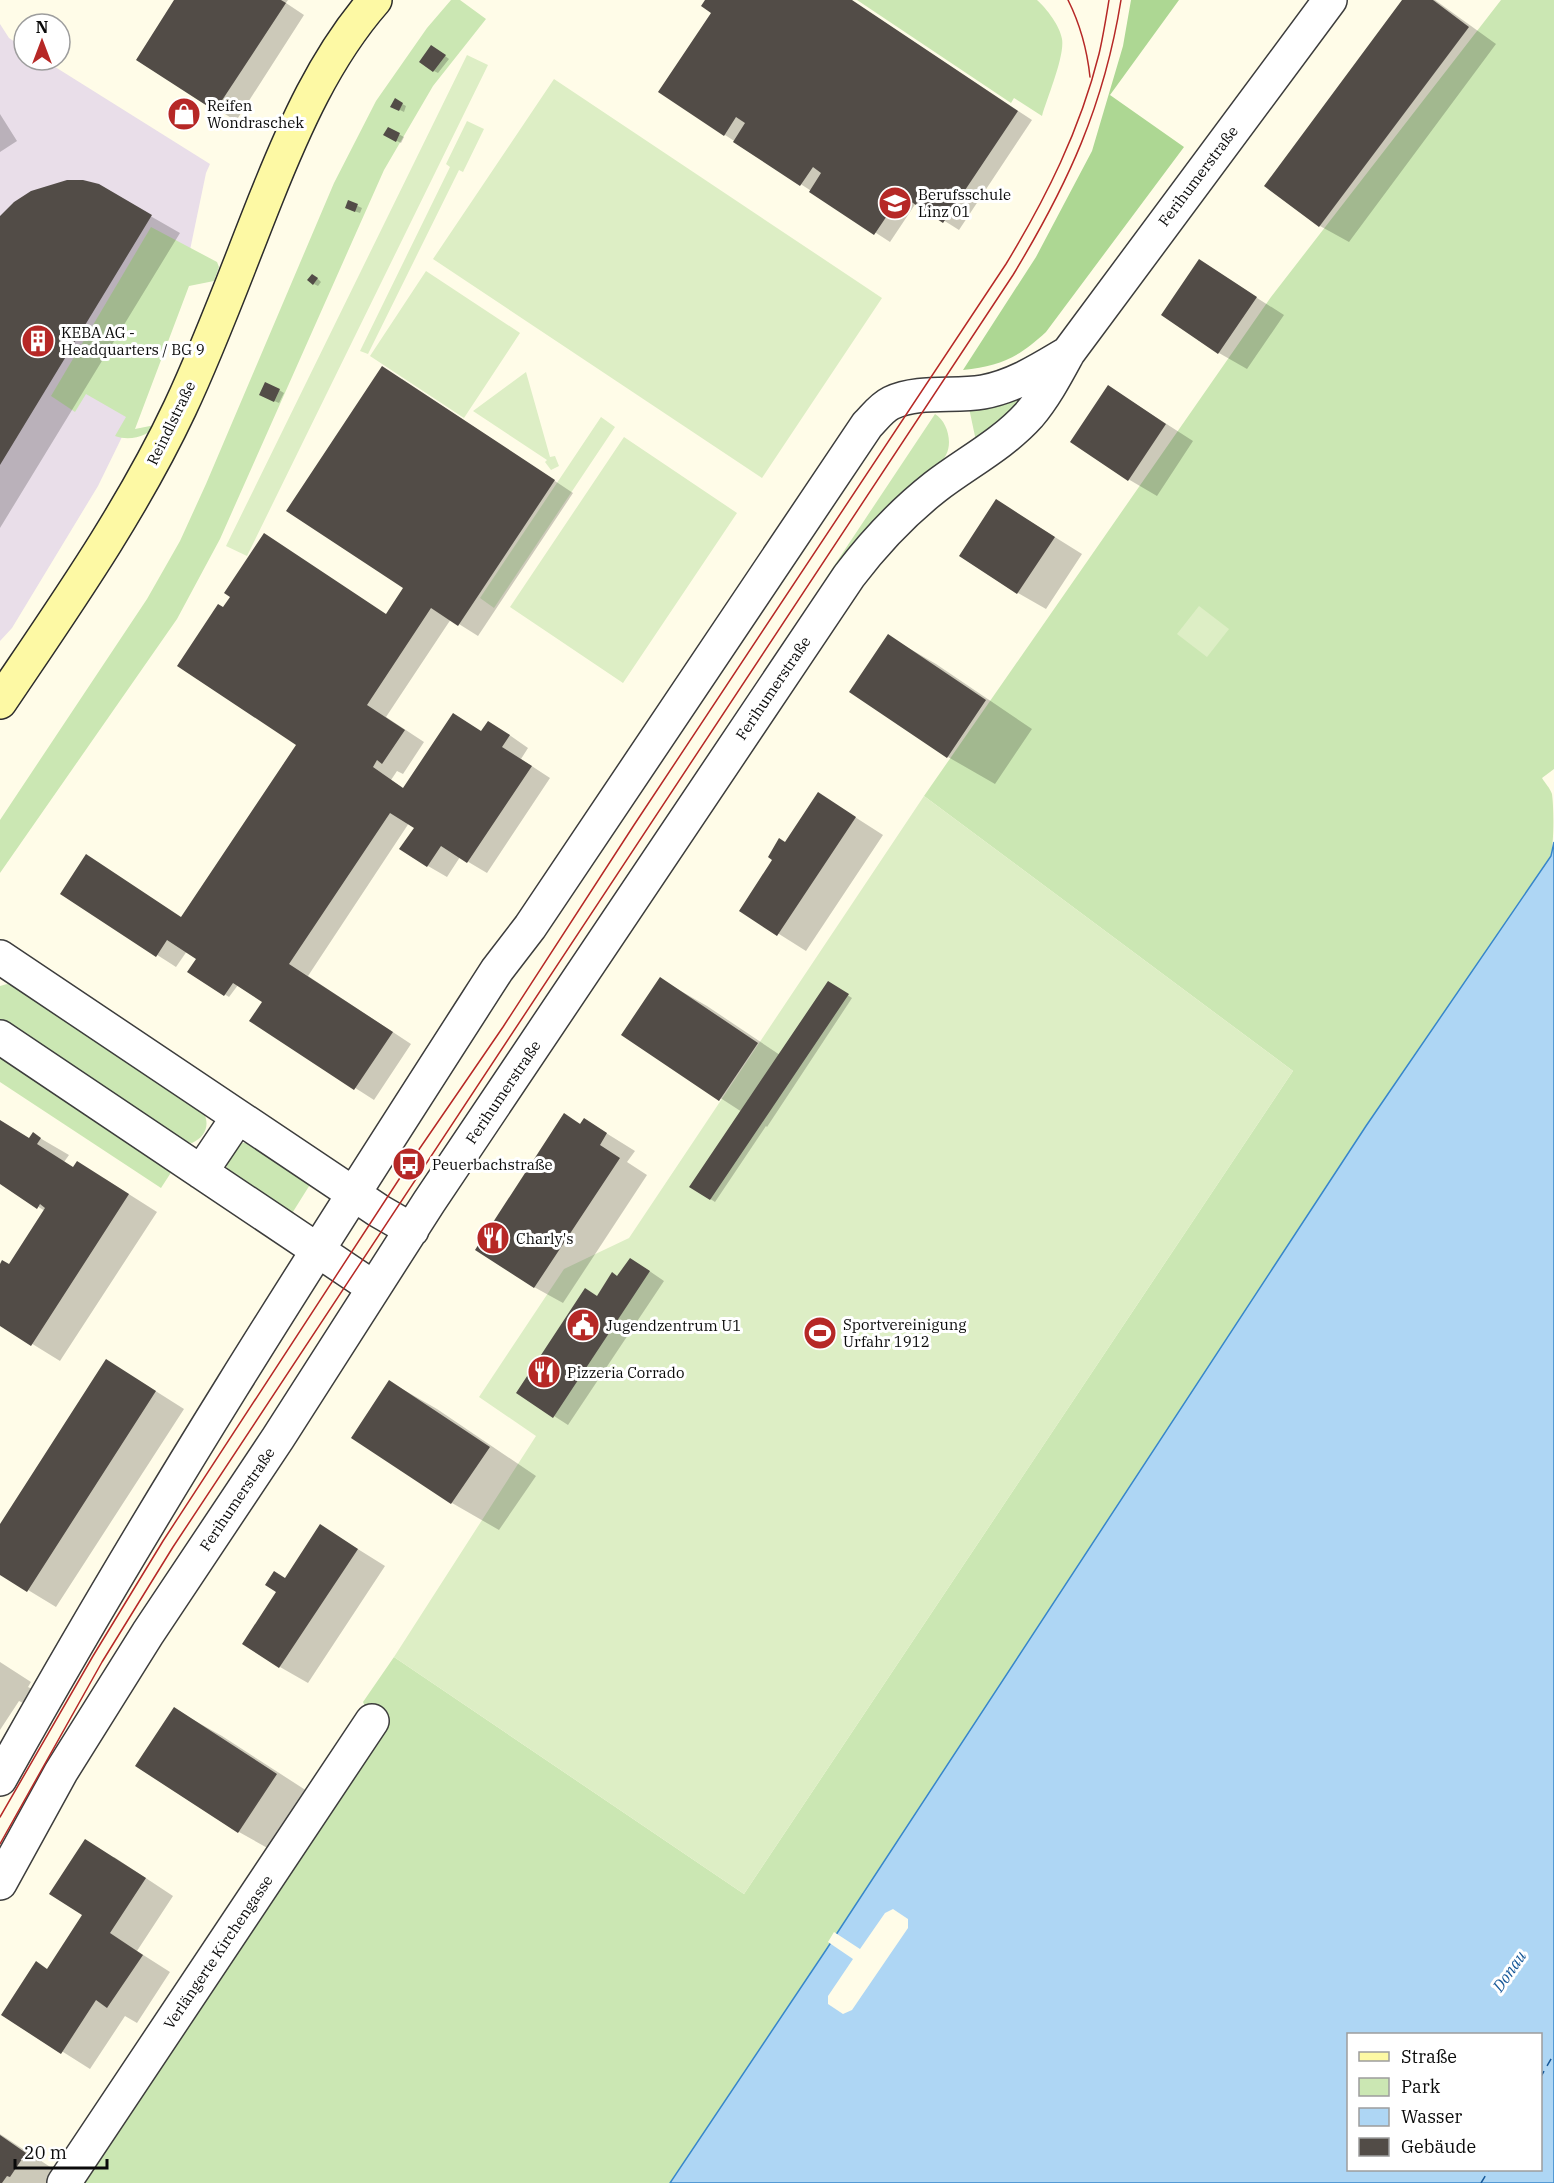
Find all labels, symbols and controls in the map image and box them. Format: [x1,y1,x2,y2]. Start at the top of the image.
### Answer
north arrow [12,12,72,72]
text: N [36,17,48,37]
shop icon: Reifen Wondraschek [166,96,202,132]
place label: Reifen Wondraschek [207,96,304,132]
street label: Ferihumerstraße [1154,122,1242,230]
school or university icon: Berufsschule Linz 01 [877,185,913,221]
place label: Berufsschule Linz 01 [918,185,1011,221]
building icon: KEBA AG - Headquarters / BG 9 [20,323,56,359]
place label: KEBA AG - Headquarters / BG 9 [61,323,205,359]
street label: Reindlstraße [143,378,199,468]
street label: Ferihumerstraße [731,633,815,743]
street label: Ferihumerstraße [461,1037,545,1147]
bus stop icon: Peuerbachstraße [391,1146,427,1182]
place label: Peuerbachstraße [432,1155,553,1174]
restaurant icon: Charly's [475,1220,511,1256]
place label: Charly's [516,1229,574,1248]
public building icon: Jugendzentrum U1 [565,1307,601,1343]
sports icon: Sportvereinigung Urfahr 1912 [802,1315,838,1351]
place label: Sportvereinigung Urfahr 1912 [843,1315,966,1351]
place label: Jugendzentrum U1 [606,1316,741,1335]
restaurant icon: Pizzeria Corrado [526,1354,562,1390]
place label: Pizzeria Corrado [567,1363,684,1382]
street label: Ferihumerstraße [195,1444,279,1554]
street label: Verlängerte Kirchengasse [159,1871,277,2033]
water label: Donau [1487,1947,1530,1996]
legend [1347,2033,1542,2171]
text: Straße [1401,2045,1457,2068]
text: Park [1401,2075,1441,2098]
text: Wasser [1401,2105,1462,2128]
scale bar [15,2132,106,2170]
text: Gebäude [1401,2135,1476,2158]
text: 20 m [24,2141,67,2164]

